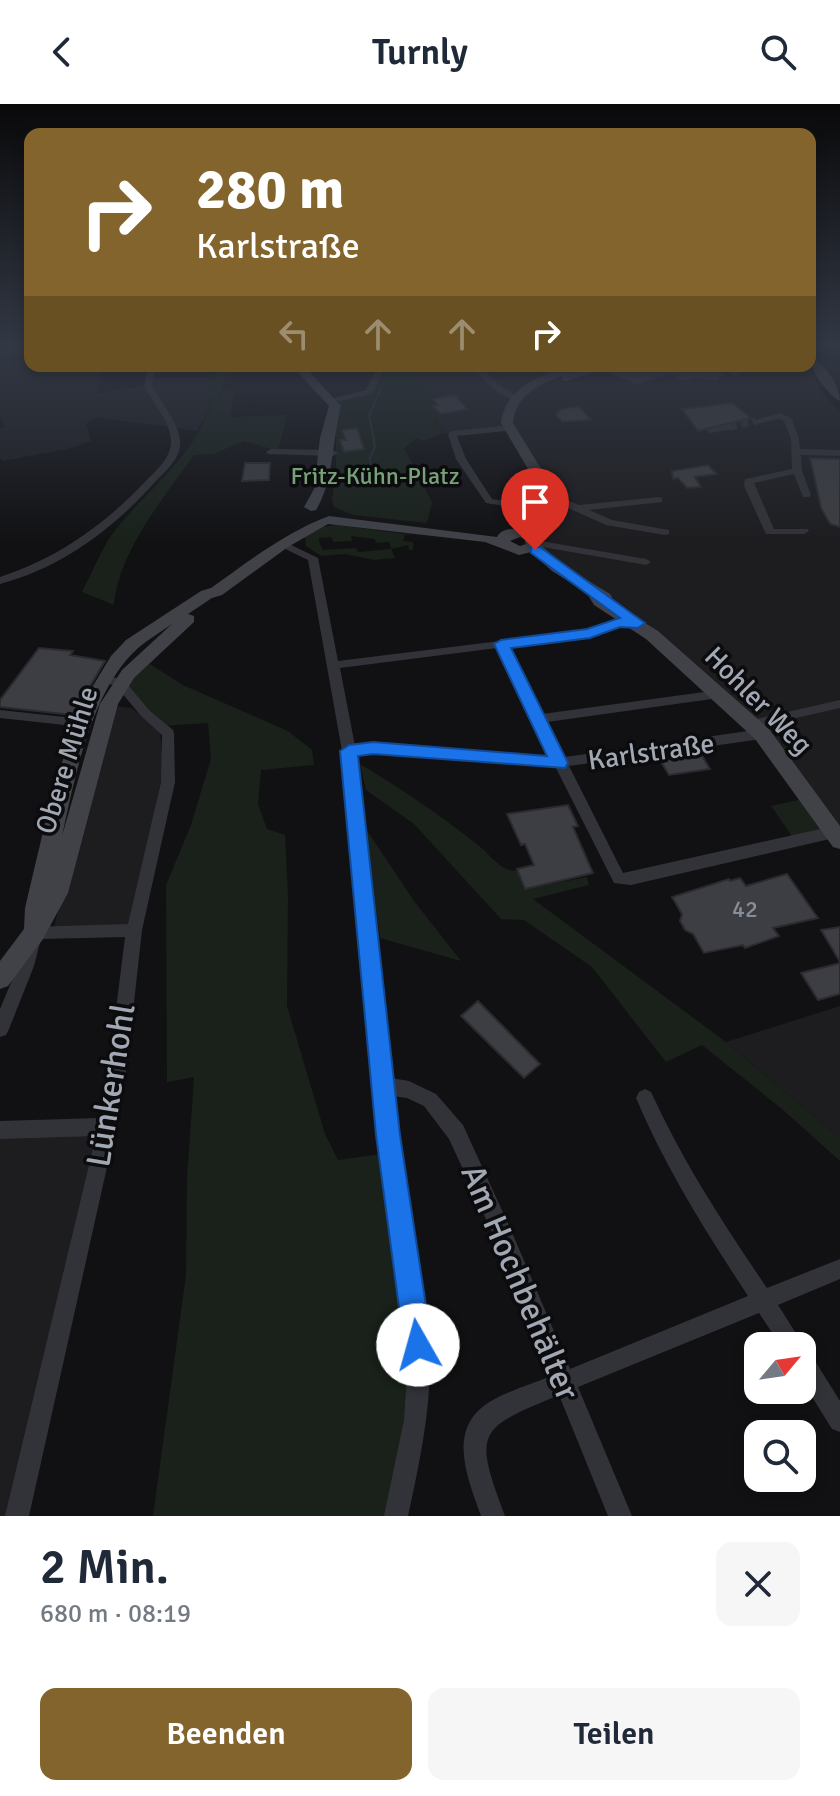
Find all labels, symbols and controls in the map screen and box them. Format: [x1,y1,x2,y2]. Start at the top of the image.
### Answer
icon: back [40,30,84,74]
text: Turnly [372,30,468,75]
icon: search [756,30,800,74]
text: 280 m [196,155,344,224]
icon: right [64,160,168,264]
text: Karlstraße [196,224,360,269]
icon: left [272,312,316,356]
icon: ahead [356,312,400,356]
icon: ahead [440,312,484,356]
icon: right [524,312,568,356]
park label: Fritz-Kühn-Platz [291,461,459,491]
pin [501,468,569,550]
icon: arrive [513,480,557,524]
street label: Hohler Weg [697,640,819,762]
street label: Obere Mühle [28,683,105,838]
street label: Karlstraße [586,726,717,778]
house number: 42 [732,894,758,924]
street label: Lünkerhohl [77,1001,145,1170]
street label: Am Hochbehälter [452,1158,589,1407]
position arrow [376,1303,460,1387]
north arrow [744,1332,816,1404]
map controls [744,1332,816,1492]
button: search [744,1420,816,1492]
text: 2 Min. [40,1538,169,1597]
button: close [716,1542,800,1626]
text: 680 m · 08:19 [40,1598,191,1630]
button: Beenden [40,1688,412,1780]
button: Teilen [428,1688,800,1780]

